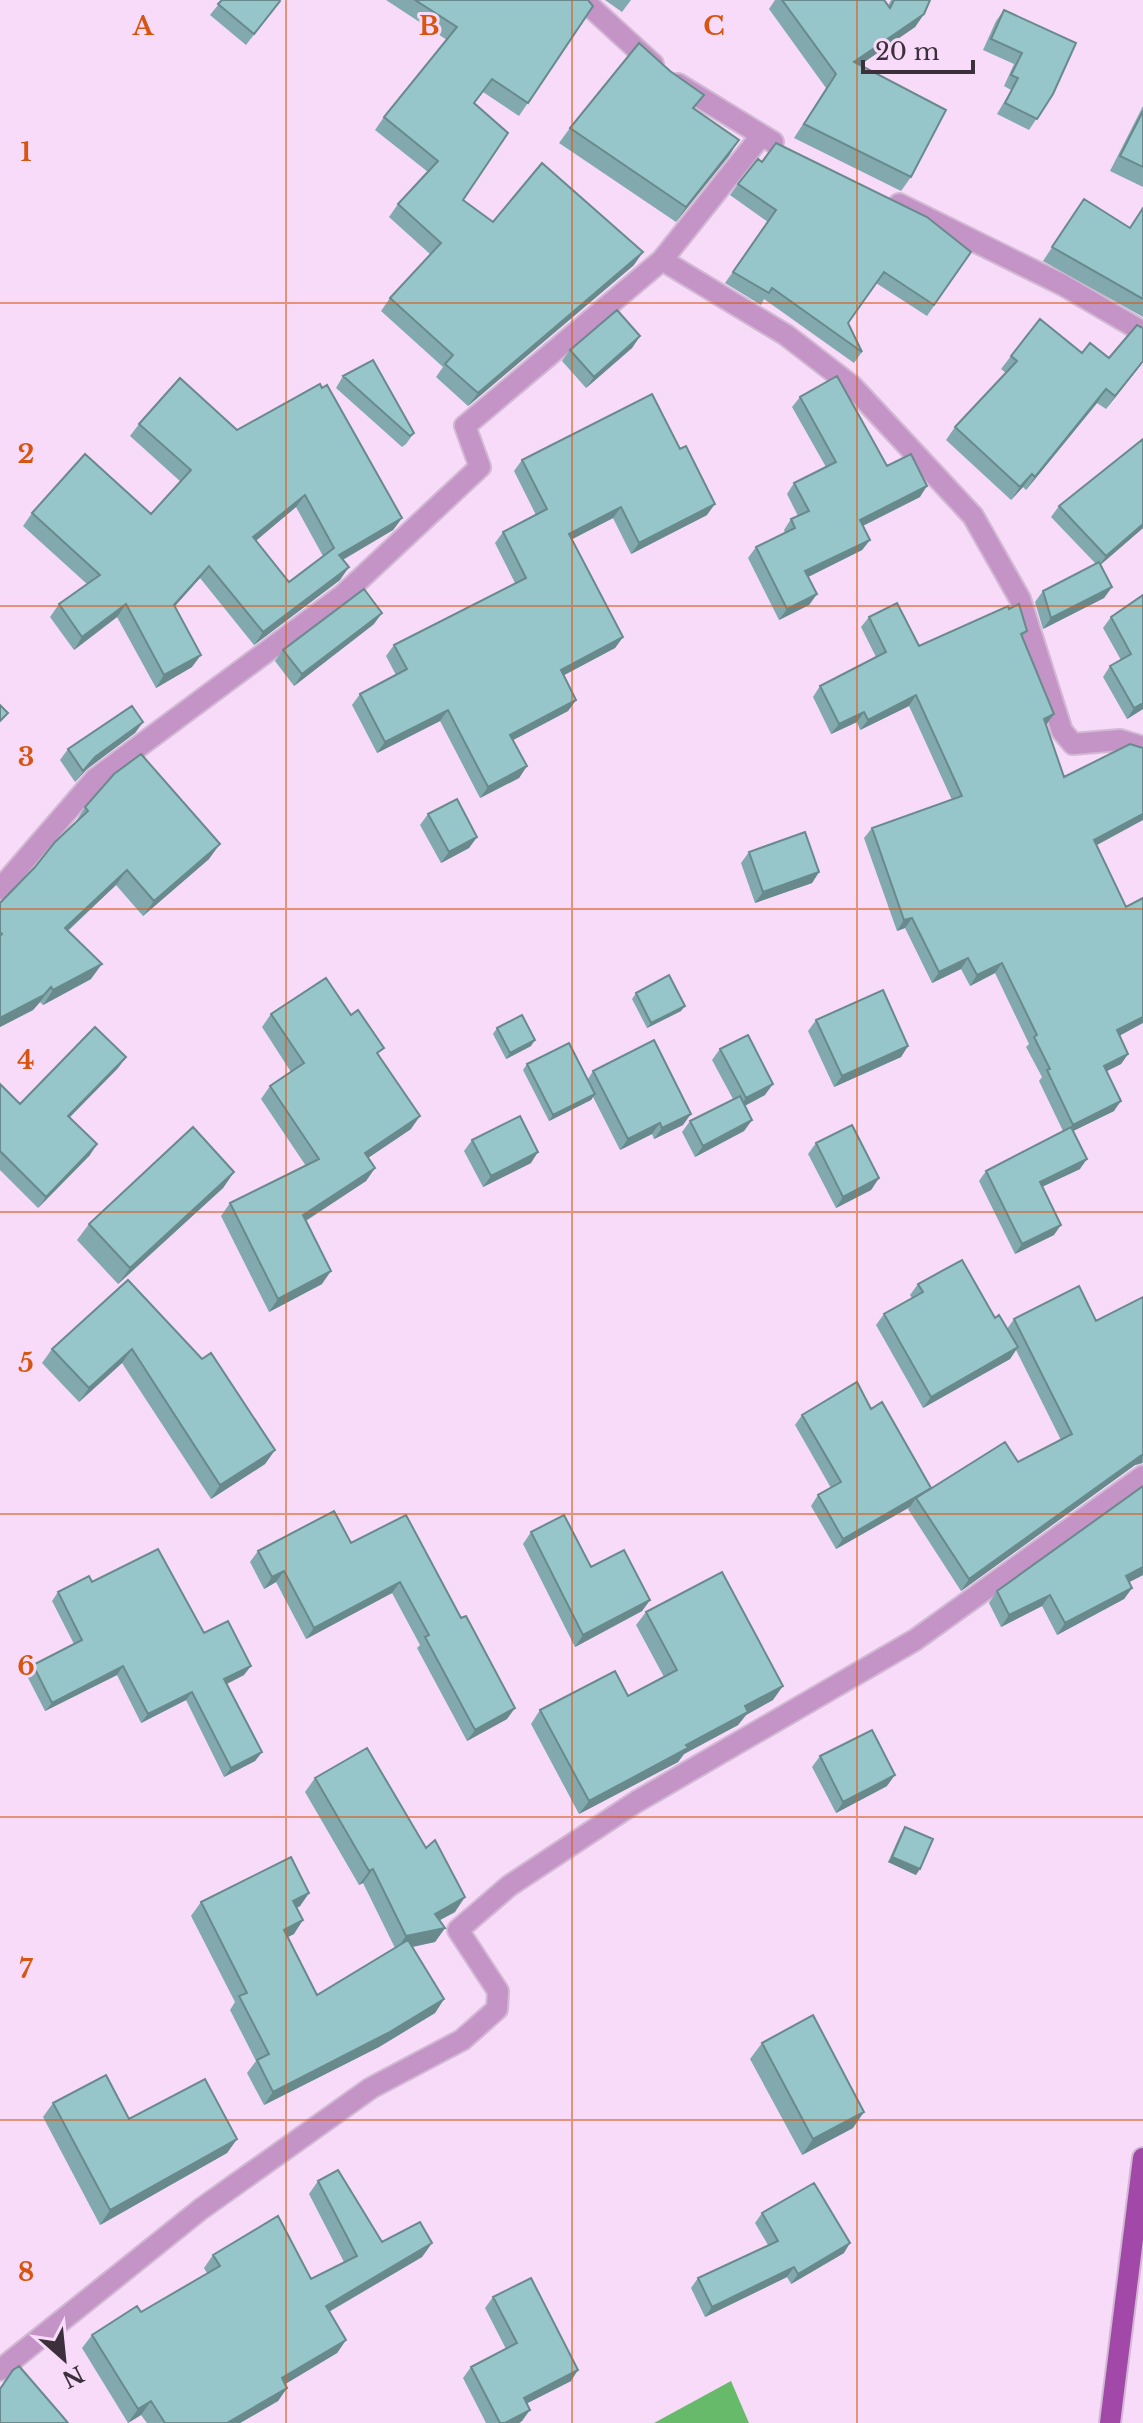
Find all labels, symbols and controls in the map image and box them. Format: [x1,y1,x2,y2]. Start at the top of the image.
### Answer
text: A [131,10,154,42]
text: B [419,10,439,42]
text: C [703,10,725,42]
scale bar [863,24,973,74]
text: 20 m [875,37,940,66]
text: 1 [20,136,32,168]
text: 2 [18,438,34,470]
text: 3 [18,741,34,773]
text: 4 [17,1044,35,1076]
text: 5 [18,1347,34,1379]
text: 6 [17,1650,35,1682]
text: 7 [19,1953,33,1985]
text: 8 [18,2256,34,2288]
north arrow [24,2319,104,2399]
text: N [57,2360,88,2393]

